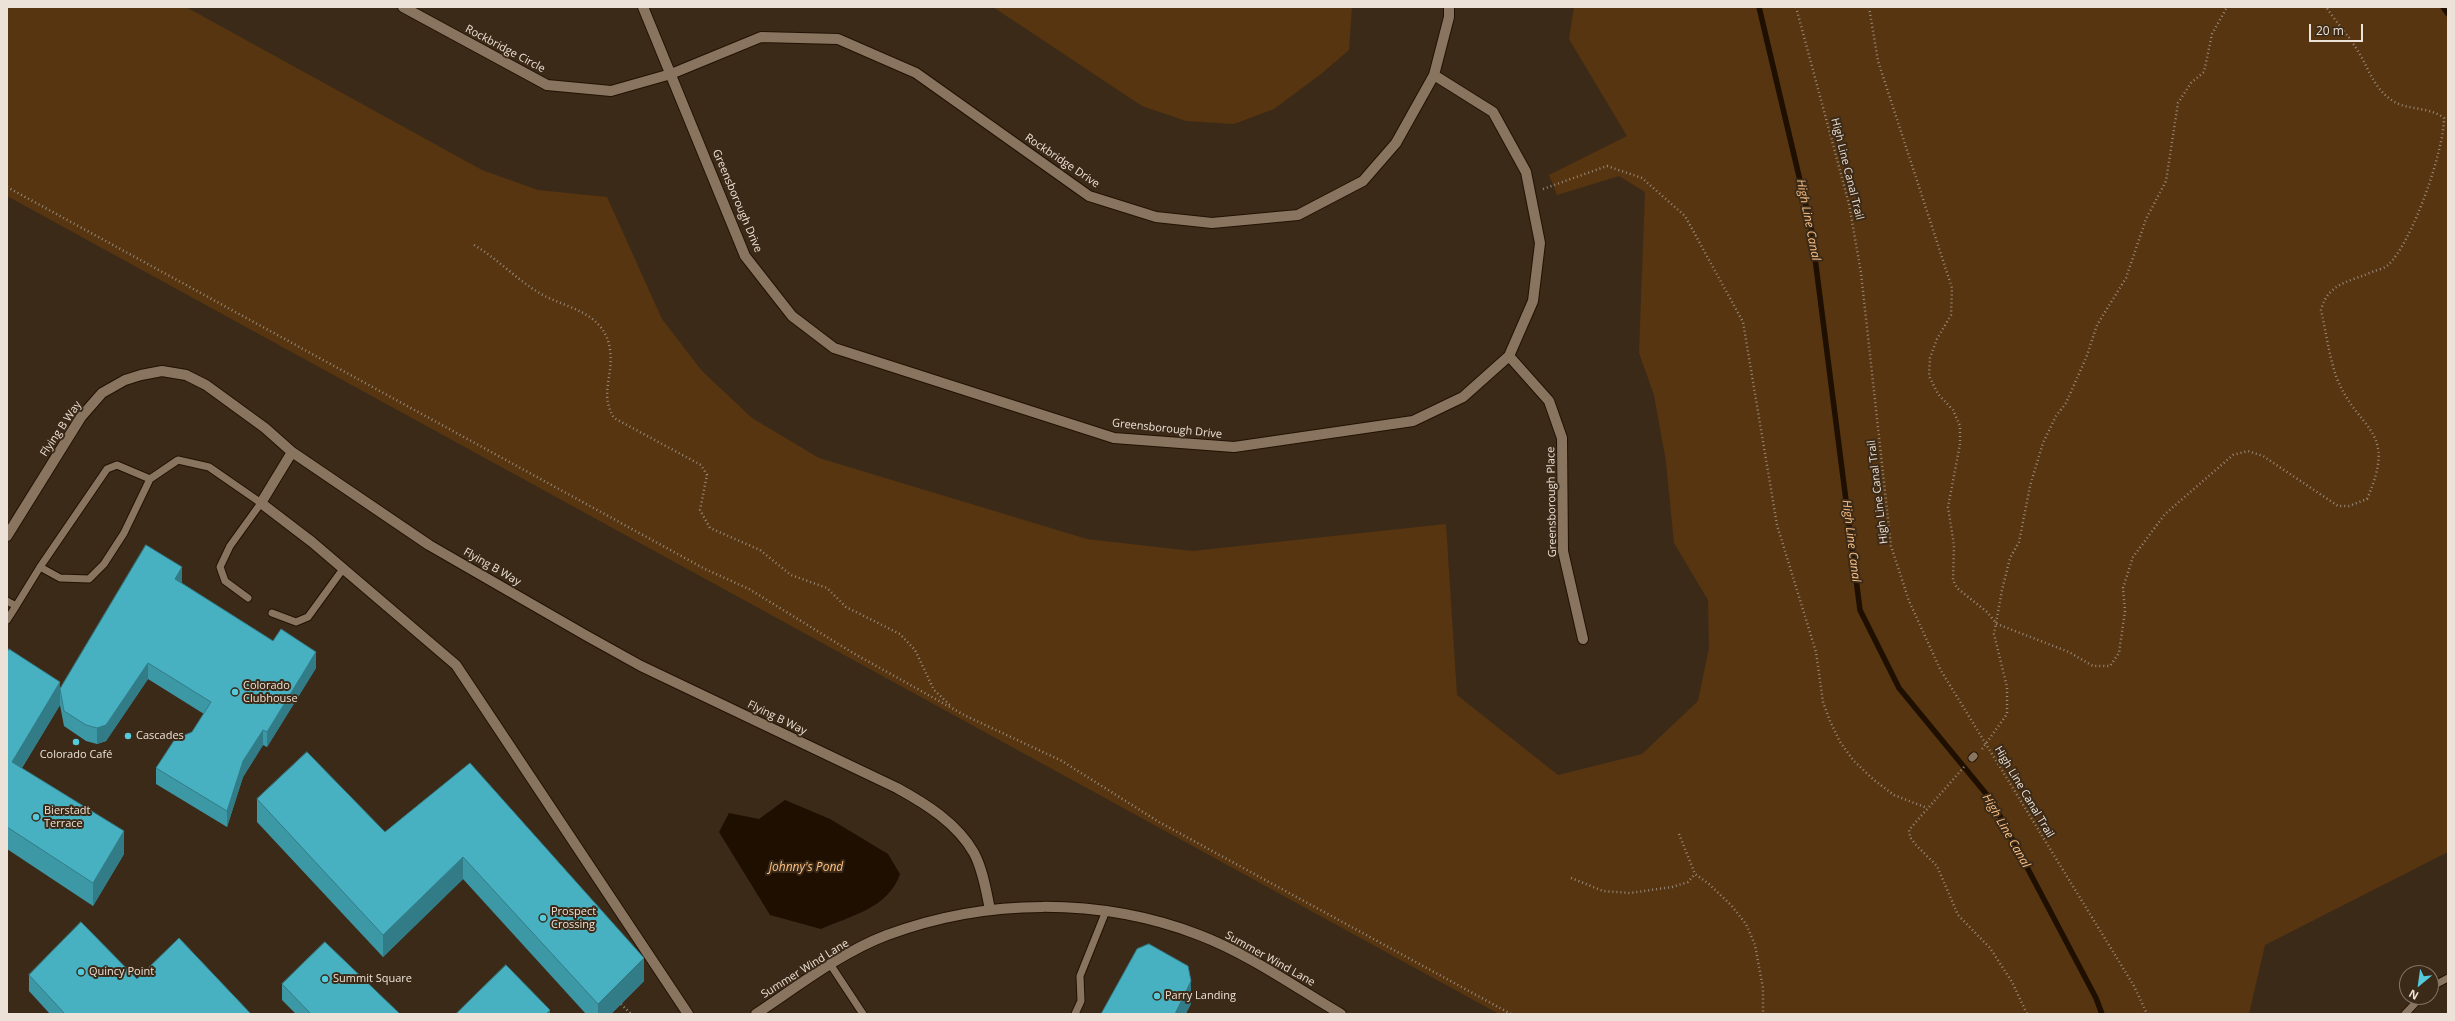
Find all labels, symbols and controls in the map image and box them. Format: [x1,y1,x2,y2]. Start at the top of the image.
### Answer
scale bar [2311,16,2365,42]
street label: Rockbridge Circle [463,22,547,76]
text: 20 m [2316,22,2344,39]
street label: High Line Canal Trail [1828,117,1866,221]
street label: Rockbridge Drive [1022,131,1102,191]
street label: Greensborough Drive [709,148,765,254]
water label: High Line Canal [1793,178,1823,262]
street label: Flying B Way [38,399,84,459]
street label: Greensborough Drive [1111,417,1223,441]
street label: High Line Canal Trail [1865,439,1891,545]
street label: Greensborough Place [1544,447,1560,557]
water label: High Line Canal [1839,499,1863,583]
street label: Flying B Way [461,545,523,589]
place label: Colorado Clubhouse [243,679,298,705]
marker: Colorado Clubhouse [230,687,240,697]
street label: Flying B Way [745,698,809,738]
place label: Cascades [136,729,184,743]
marker: Cascades [123,731,133,741]
marker: Colorado Café [71,737,81,747]
street label: High Line Canal Trail [1991,744,2057,840]
place label: Colorado Café [40,748,112,762]
water label: High Line Canal [1979,792,2033,870]
place label: Bierstadt Terrace [44,804,90,830]
marker: Bierstadt Terrace [31,812,41,822]
water label: Johnny's Pond [769,861,843,875]
place label: Prospect Crossing [551,905,596,931]
marker: Prospect Crossing [538,913,548,923]
street label: Summer Wind Lane [1223,929,1317,989]
street label: Summer Wind Lane [759,937,851,1001]
place label: Quincy Point [89,965,154,979]
north arrow [2399,965,2439,1005]
marker: Quincy Point [76,967,86,977]
place label: Summit Square [333,972,412,986]
marker: Summit Square [320,974,330,984]
text: N [2406,986,2421,1004]
place label: Parry Landing [1165,989,1236,1003]
marker: Parry Landing [1152,991,1162,1001]

